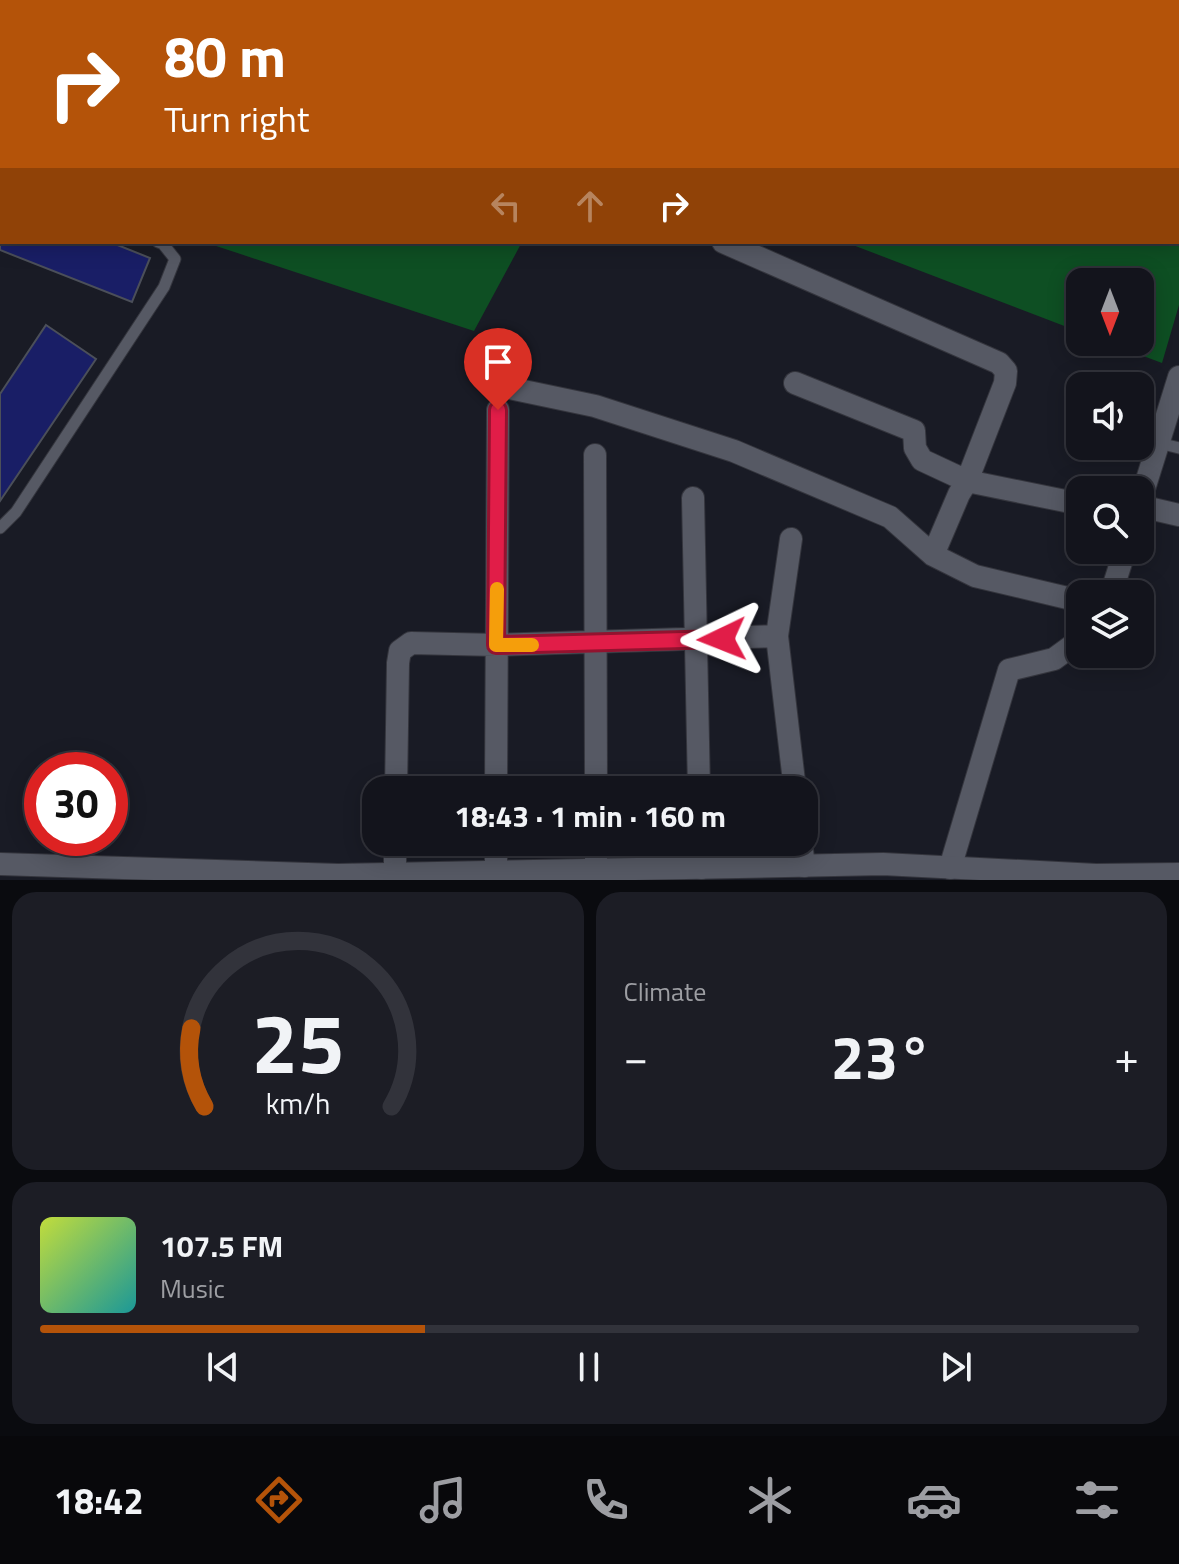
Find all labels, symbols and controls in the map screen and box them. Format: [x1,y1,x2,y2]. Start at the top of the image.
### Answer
text: 80 m [164,14,286,99]
icon: right [32,32,136,136]
text: Turn right [164,91,309,146]
icon: left [484,184,528,228]
icon: ahead [568,184,612,228]
icon: right [652,184,696,228]
north arrow [1066,268,1154,356]
map controls [1066,268,1154,668]
pin [464,328,532,410]
icon: arrive [476,340,520,384]
button: sound [1066,372,1154,460]
button: search [1066,476,1154,564]
button: layers [1066,580,1154,668]
position arrow [680,597,764,681]
speed limit sign: 30 [24,752,128,856]
text: 18:43 · 1 min · 160 m [454,793,726,839]
text: Climate [624,972,706,1011]
text: 25 [251,979,344,1105]
text: 23° [831,1011,932,1102]
text: − [624,1023,648,1090]
text: + [1114,1023,1139,1090]
text: km/h [265,1082,330,1125]
text: 107.5 FM [160,1223,283,1269]
text: Music [160,1269,225,1308]
icon: previous [201,1345,245,1389]
icon: pause [567,1345,611,1389]
icon: next [934,1345,978,1389]
icon: directions [251,1472,307,1528]
icon: music [415,1472,471,1528]
icon: phone [578,1472,634,1528]
icon: climate [742,1472,798,1528]
icon: car [906,1472,962,1528]
icon: filters [1069,1472,1125,1528]
text: 18:42 [54,1473,144,1528]

